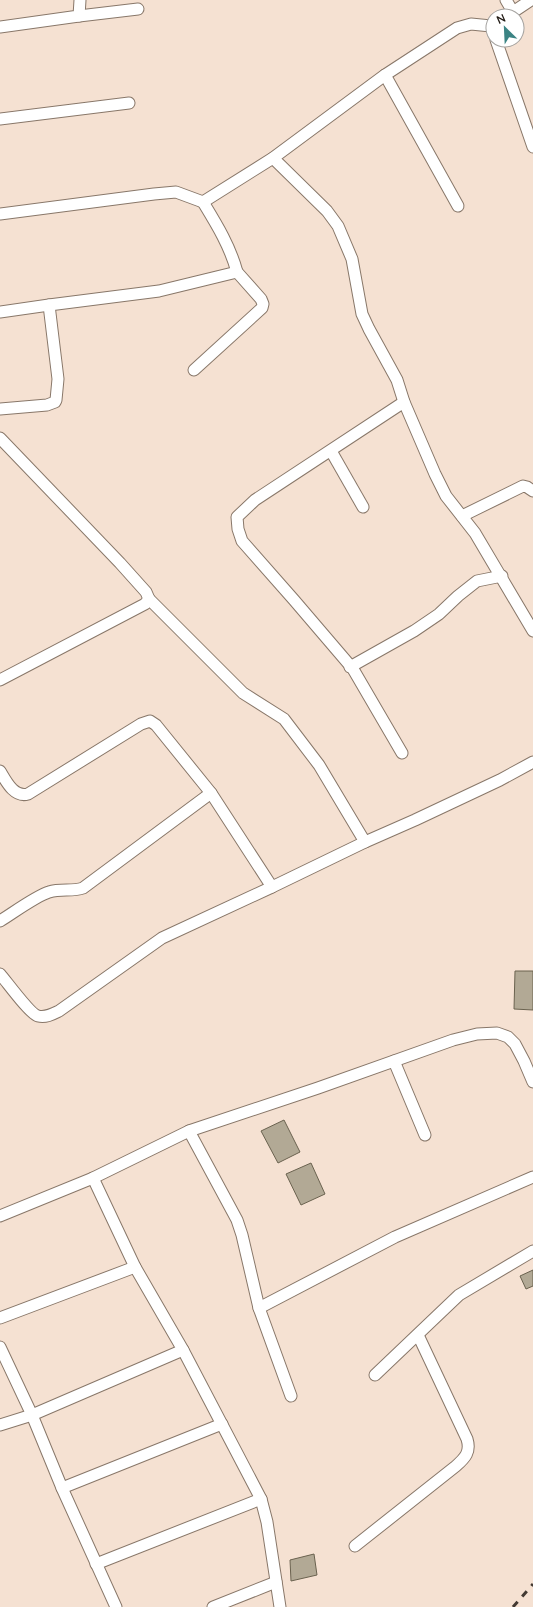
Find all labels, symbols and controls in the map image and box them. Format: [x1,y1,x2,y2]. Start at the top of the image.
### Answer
north arrow [485,8,525,48]
text: N [494,11,507,26]

